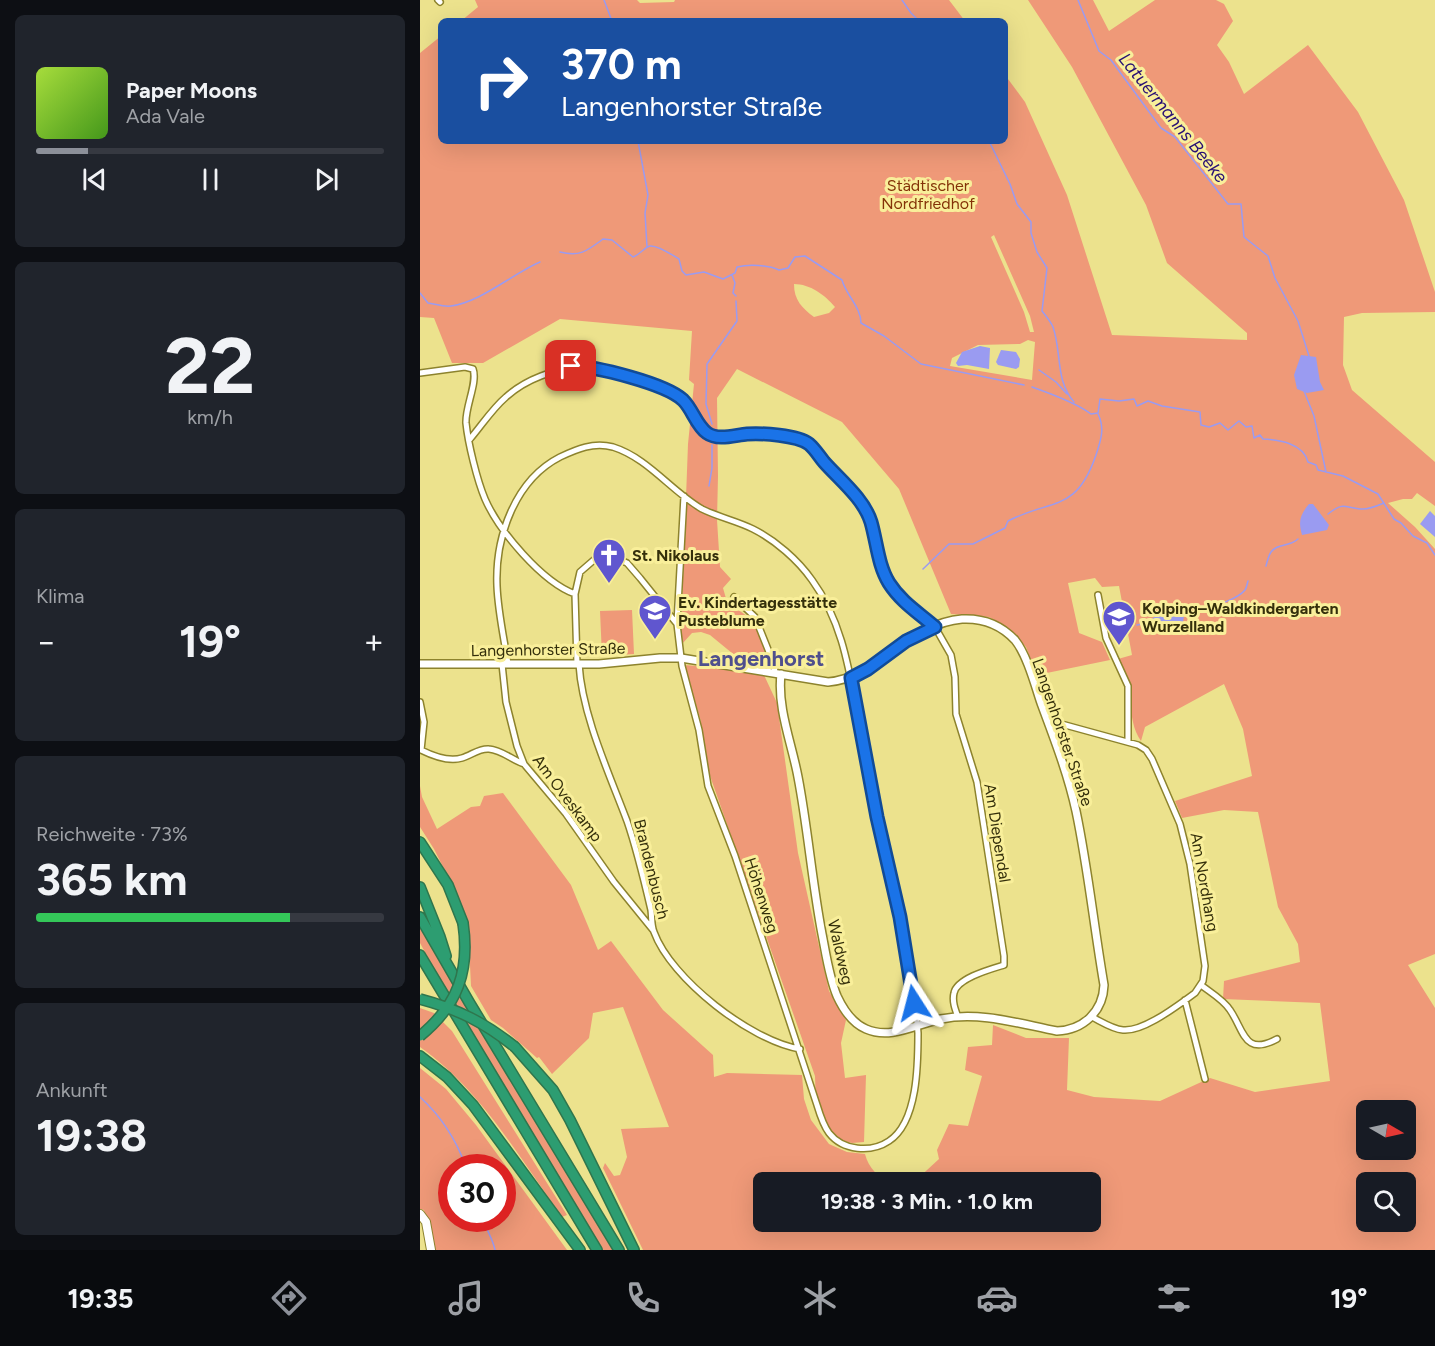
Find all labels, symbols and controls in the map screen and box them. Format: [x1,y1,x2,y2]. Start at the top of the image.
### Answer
text: 370 m [561,39,682,90]
icon: right [462,42,540,120]
water label: Latuermanns Beeke [1114,49,1232,188]
text: Paper Moons [126,77,257,104]
text: Langenhorster Straße [561,90,822,123]
text: Ada Vale [126,104,205,128]
icon: previous [78,163,111,196]
icon: pause [194,163,227,196]
icon: next [310,163,343,196]
park label: Städtischer Nordfriedhof [881,176,975,213]
text: 22 [165,319,255,413]
pin [545,340,596,391]
icon: arrive [554,349,587,382]
text: km/h [187,405,233,429]
church icon: St. Nikolaus [591,537,627,584]
place label: St. Nikolaus [632,546,720,565]
text: Klima [36,584,84,608]
school or university icon: Ev. Kindertagesstätte Pusteblume [637,593,673,640]
place label: Ev. Kindertagesstätte Pusteblume [678,593,837,630]
school or university icon: Kolping–Waldkindergarten Wurzelland [1101,599,1137,646]
place label: Kolping–Waldkindergarten Wurzelland [1142,599,1339,636]
text: 19° [179,614,241,668]
text: − [36,622,57,661]
text: + [363,622,384,661]
street label: Langenhorster Straße [470,639,626,660]
district label: Langenhorst [698,645,825,672]
street label: Langenhorster Straße [1028,656,1097,809]
street label: Am Oveskamp [529,751,606,846]
street label: Am Diependal [980,782,1015,884]
street label: Brandenbusch [630,817,673,921]
text: Reichweite · 73% [36,822,188,846]
street label: Am Nordhang [1186,831,1223,933]
text: 365 km [36,852,187,906]
street label: Höhenweg [740,855,783,935]
street label: Waldweg [824,918,857,987]
position arrow [882,971,946,1035]
text: Ankunft [36,1078,108,1102]
north arrow [1356,1100,1416,1160]
map controls [1356,1100,1416,1232]
text: 19:38 [36,1108,147,1162]
speed limit sign: 30 [438,1154,516,1232]
button: search [1356,1172,1416,1232]
text: 19:38 · 3 Min. · 1.0 km [821,1188,1033,1215]
icon: directions [268,1277,310,1319]
icon: music [445,1277,487,1319]
icon: phone [622,1277,664,1319]
icon: climate [799,1277,841,1319]
icon: car [976,1277,1018,1319]
icon: filters [1153,1277,1195,1319]
text: 19:35 [67,1282,133,1315]
text: 19° [1330,1282,1367,1315]

